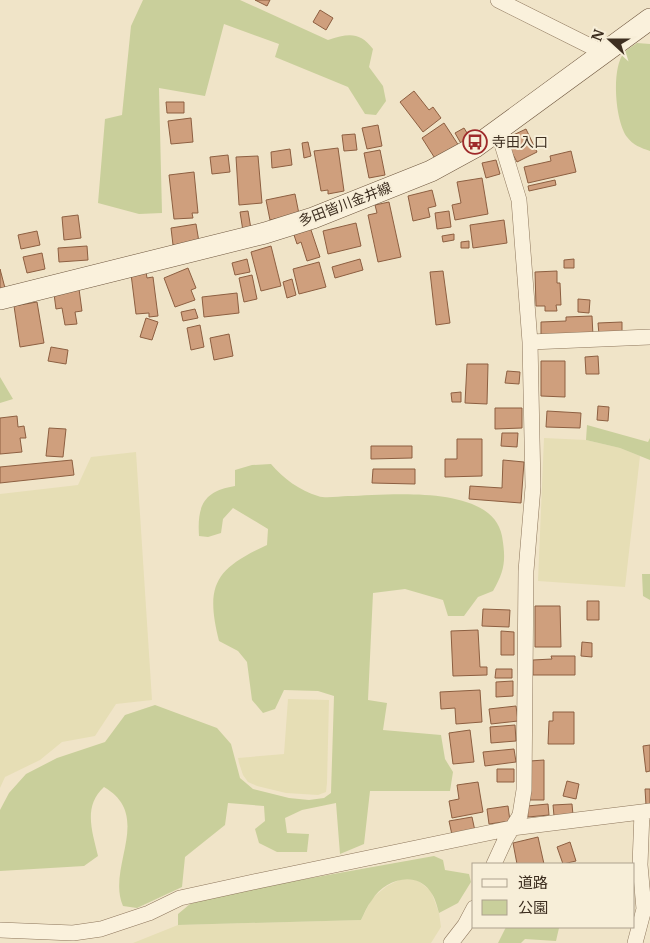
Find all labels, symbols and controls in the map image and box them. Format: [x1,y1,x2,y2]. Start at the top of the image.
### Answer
north arrow [585,15,635,65]
text: N [587,27,608,44]
bus stop icon: 寺田入口 [462,129,488,155]
place label: 寺田入口 [492,133,548,151]
street label: 多田皆川金井線 [296,178,394,230]
legend [472,863,635,928]
text: 道路 [518,873,548,892]
text: 公園 [518,898,548,917]

